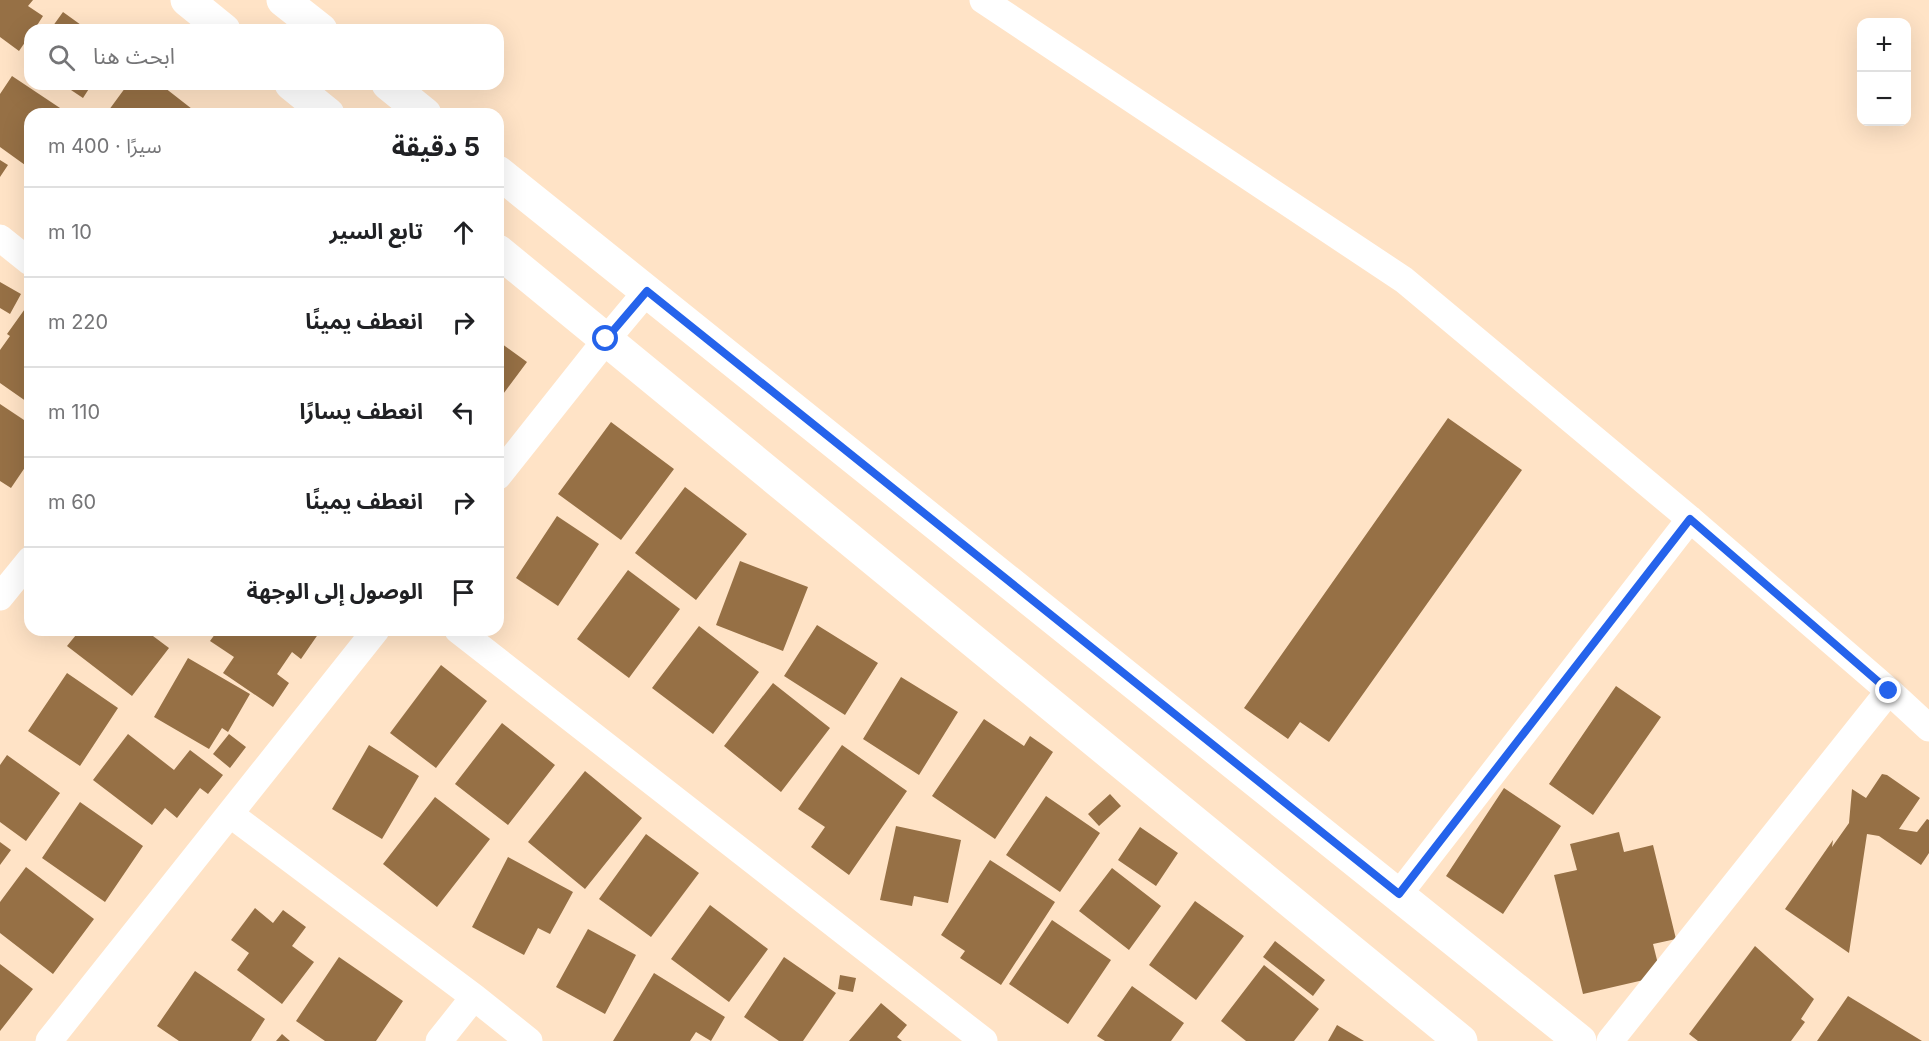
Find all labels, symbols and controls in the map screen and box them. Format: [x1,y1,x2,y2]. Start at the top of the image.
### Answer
map controls [1857,18,1911,126]
button: + [1857,18,1911,72]
search box [24,24,504,90]
icon: search [45,41,78,74]
text: ابحث هنا [93,43,175,69]
button: − [1857,72,1911,126]
text: 5 دقيقة [392,131,480,162]
text: سيرًا · 400 m [48,134,162,158]
icon: ahead [447,216,480,249]
text: تابع السير [330,218,423,244]
text: 10 m [48,220,92,244]
icon: right [447,306,480,339]
text: انعطف يمينًا [305,308,423,334]
text: 220 m [48,310,108,334]
route start [592,325,618,351]
icon: left [447,396,480,429]
text: انعطف يسارًا [300,398,423,424]
text: 110 m [48,400,100,424]
icon: right [447,486,480,519]
text: انعطف يمينًا [305,488,423,514]
text: 60 m [48,490,96,514]
icon: arrive [447,576,480,609]
text: الوصول إلى الوجهة [246,578,423,604]
route end [1875,677,1901,703]

